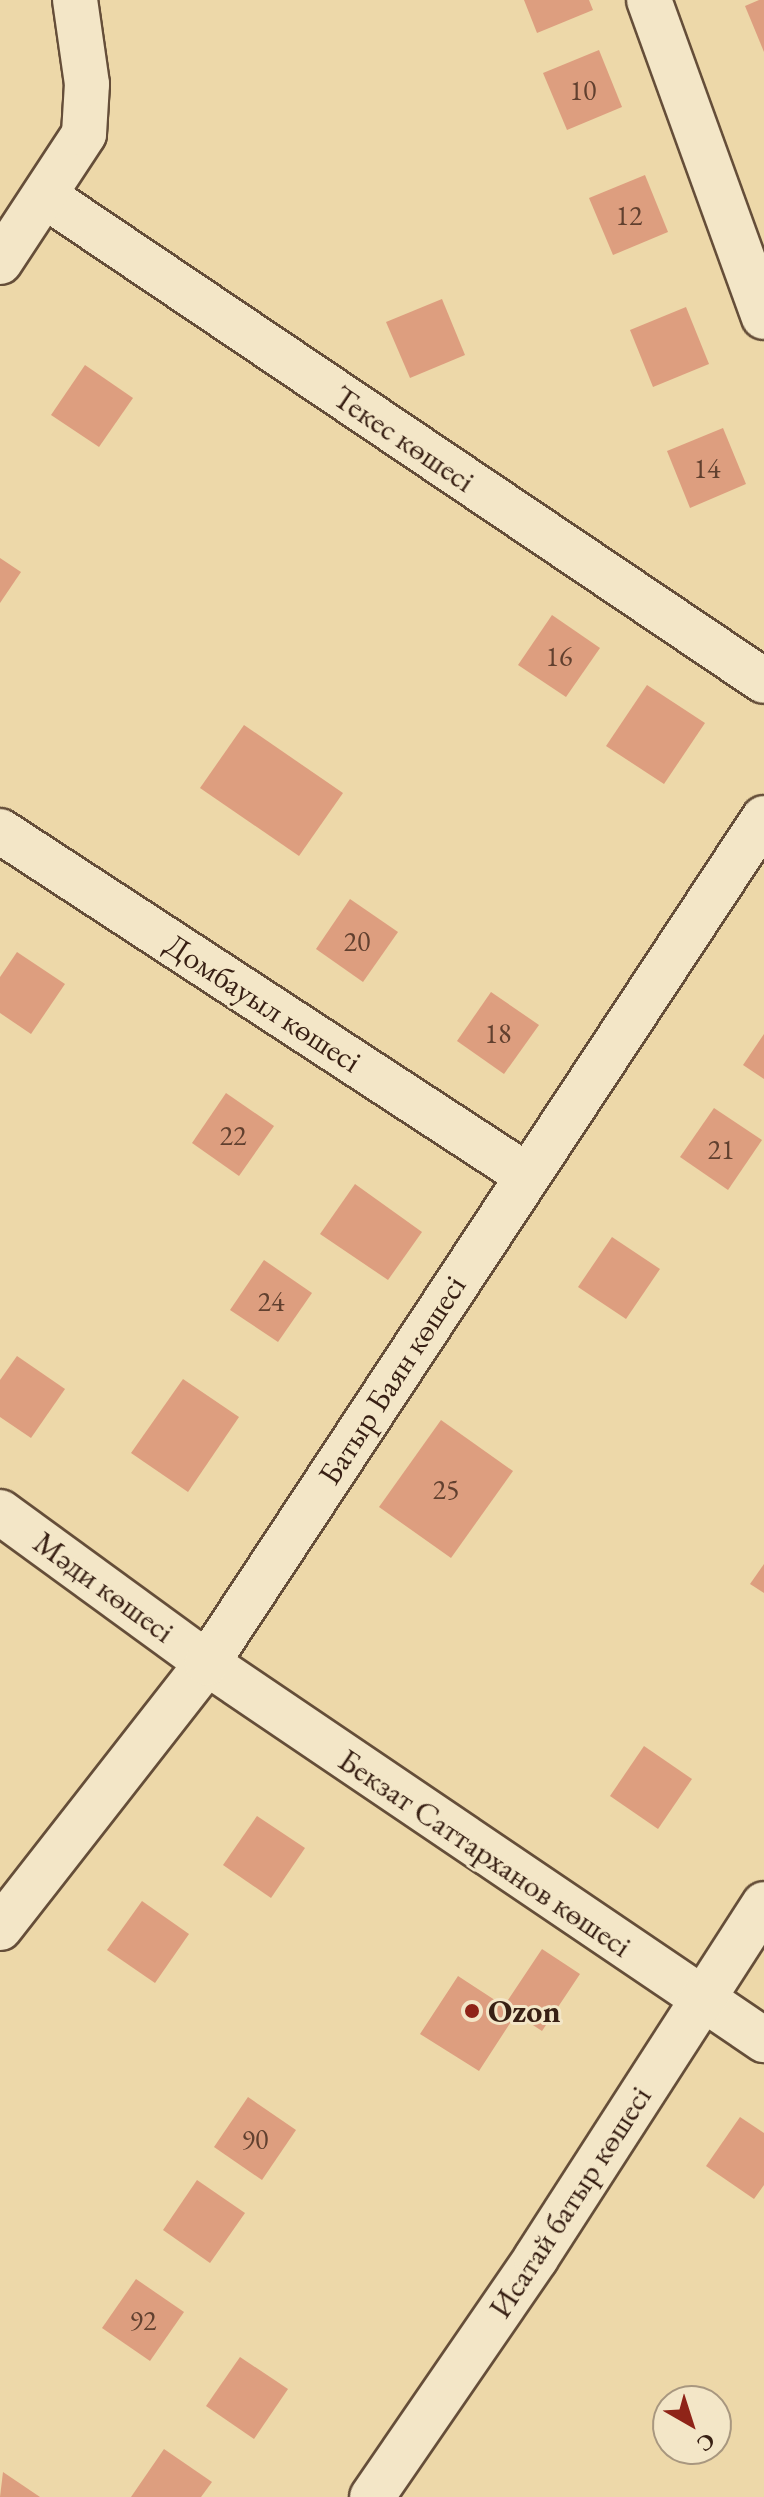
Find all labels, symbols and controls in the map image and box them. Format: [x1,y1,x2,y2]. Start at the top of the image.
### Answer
house number: 10 [570,73,596,107]
house number: 12 [616,198,642,232]
street label: Текес көшесі [326,378,482,500]
house number: 14 [694,451,720,485]
house number: 16 [546,639,572,673]
house number: 20 [344,924,370,958]
street label: Домбауыл көшесі [158,925,368,1081]
house number: 18 [485,1016,511,1050]
house number: 22 [220,1118,246,1152]
house number: 21 [708,1132,734,1166]
street label: Батыр Баян көшесі [310,1268,474,1492]
house number: 24 [258,1284,284,1318]
house number: 25 [433,1472,459,1506]
street label: Мәди көшесі [26,1523,182,1651]
street label: Бекзат Саттарханов көшесі [331,1741,639,1965]
place label: Ozon [488,1992,561,2030]
marker: Ozon [463,2002,481,2020]
street label: Исатай батыр көшесі [481,2079,659,2325]
house number: 90 [242,2122,268,2156]
house number: 92 [130,2303,156,2337]
north arrow [652,2385,732,2465]
text: С [691,2426,721,2459]

